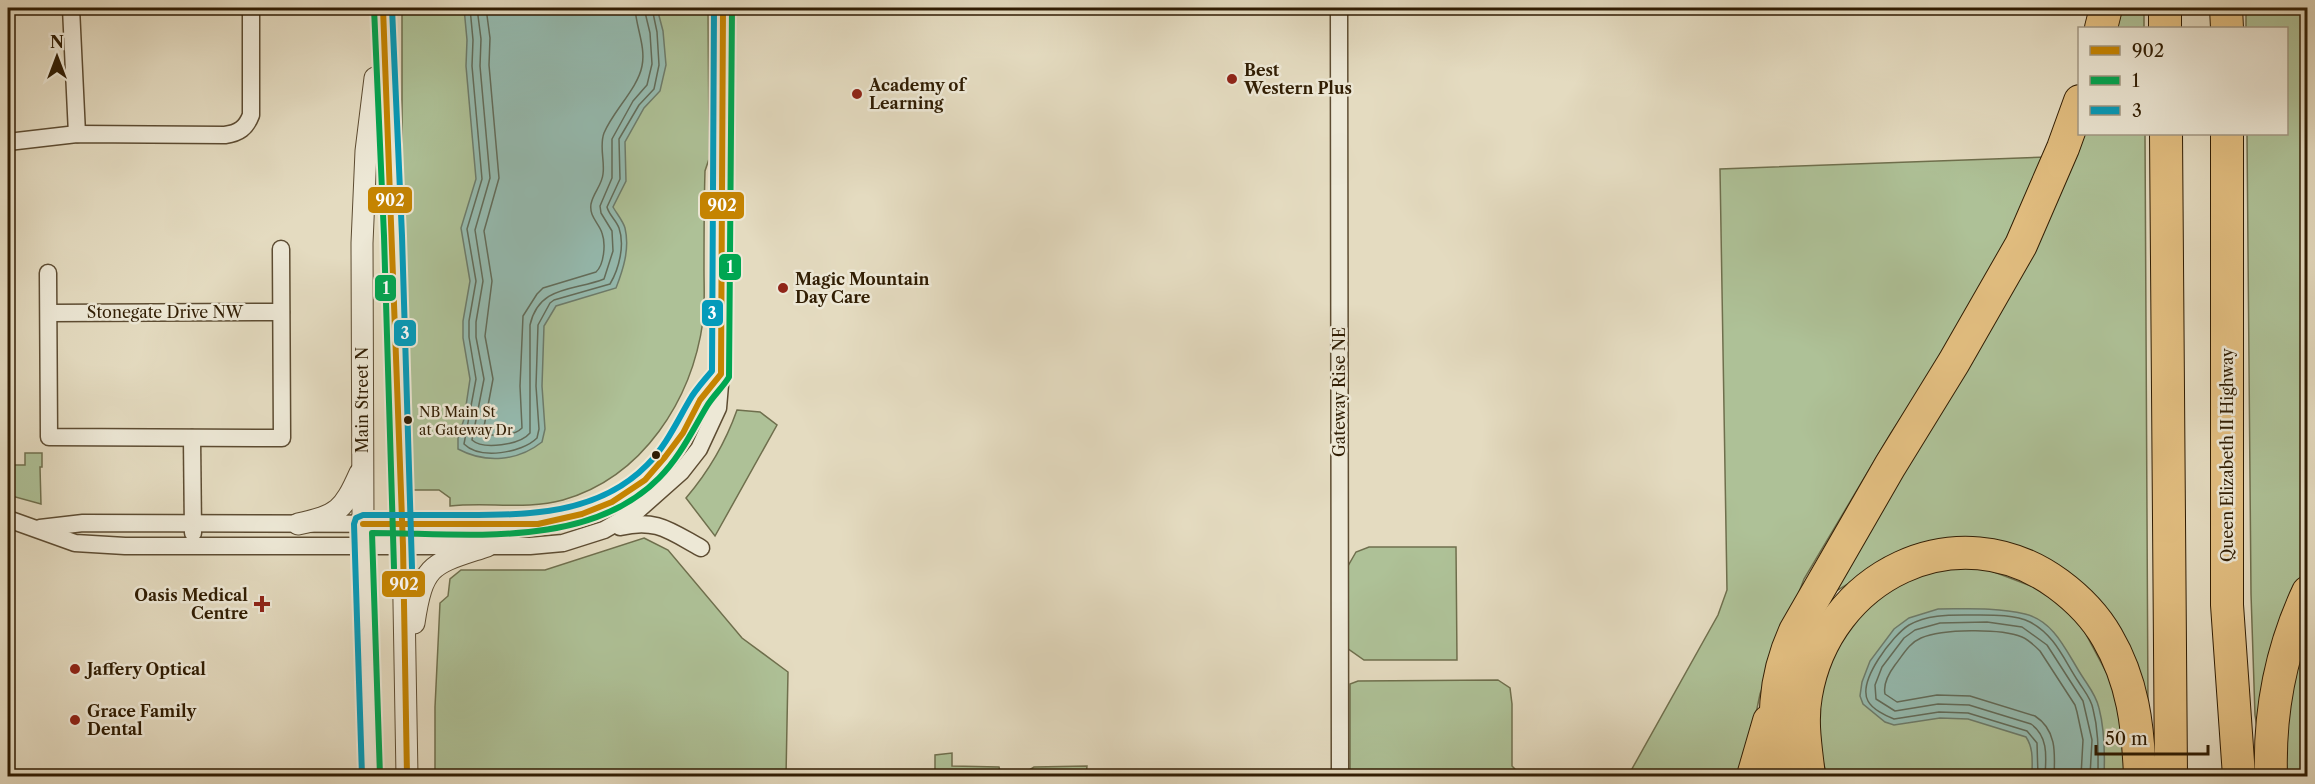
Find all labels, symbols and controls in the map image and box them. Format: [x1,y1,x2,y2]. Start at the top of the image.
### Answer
north arrow [27,27,87,87]
legend [2078,27,2288,135]
text: N [50,32,64,52]
text: 902 [2132,40,2164,62]
place label: Best Western Plus [1243,60,1352,98]
text: 1 [2132,70,2140,92]
marker: Best Western Plus [1225,72,1239,86]
place label: Academy of Learning [868,75,967,113]
marker: Academy of Learning [850,87,864,101]
text: 3 [2132,100,2142,122]
line badge: 902 [367,186,413,214]
text: 902 [375,190,405,210]
line badge: 902 [699,191,745,220]
text: 902 [707,195,737,215]
line badge: 1 [718,253,742,281]
text: 1 [726,257,734,277]
place label: Magic Mountain Day Care [795,269,930,307]
line badge: 1 [374,274,397,302]
text: 1 [382,278,390,298]
marker: Magic Mountain Day Care [776,281,790,295]
line badge: 3 [701,299,724,327]
street label: Stonegate Drive NW [87,302,244,322]
text: 3 [707,303,717,323]
line badge: 3 [393,319,417,347]
text: 3 [400,323,410,343]
street label: Gateway Rise NE [1329,327,1349,457]
street label: Main Street N [352,347,372,453]
street label: Queen Elizabeth II Highway [2217,347,2237,562]
place label: NB Main St at Gateway Dr [419,403,513,439]
marker: NB Main St at Gateway Dr [402,414,414,426]
unlabelled marker [650,449,662,461]
line badge: 902 [381,570,426,598]
text: 902 [389,574,419,594]
place label: Oasis Medical Centre [134,585,248,623]
marker: Oasis Medical Centre [253,595,271,613]
place label: Jaffery Optical [84,659,206,679]
marker: Jaffery Optical [68,662,82,676]
place label: Grace Family Dental [87,701,198,739]
marker: Grace Family Dental [68,713,82,727]
scale bar [2096,718,2208,756]
text: 50 m [2105,728,2148,750]

